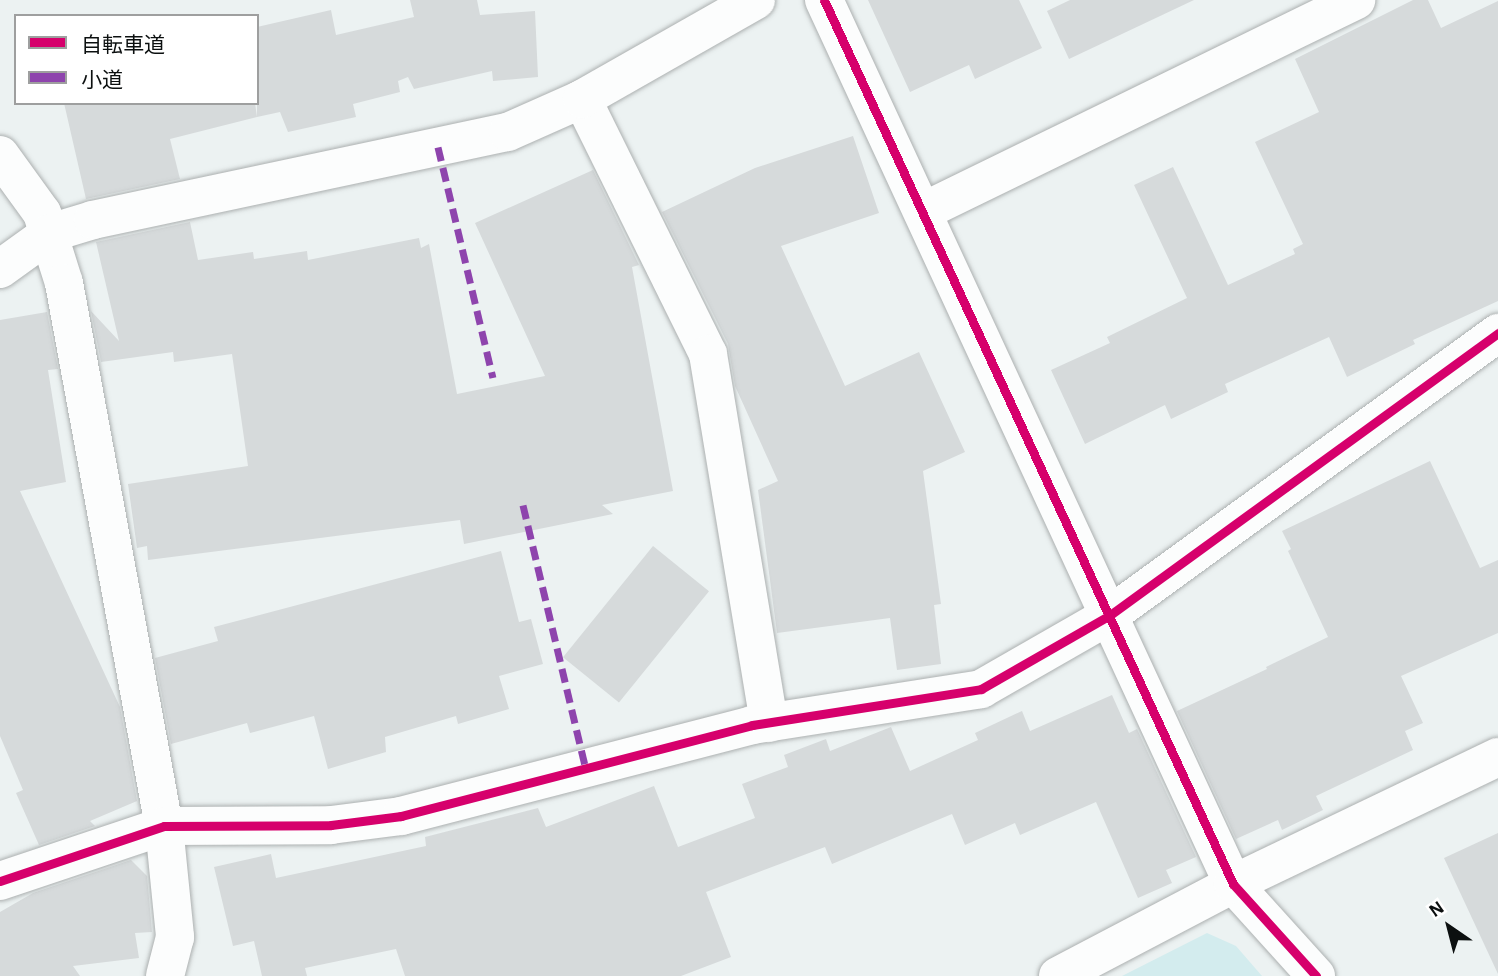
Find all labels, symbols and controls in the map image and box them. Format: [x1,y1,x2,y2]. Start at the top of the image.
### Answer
legend [14,14,259,105]
text: 自転車道 [81,35,165,56]
text: 小道 [81,70,123,91]
north arrow [1414,892,1484,962]
text: N [1426,898,1448,921]

